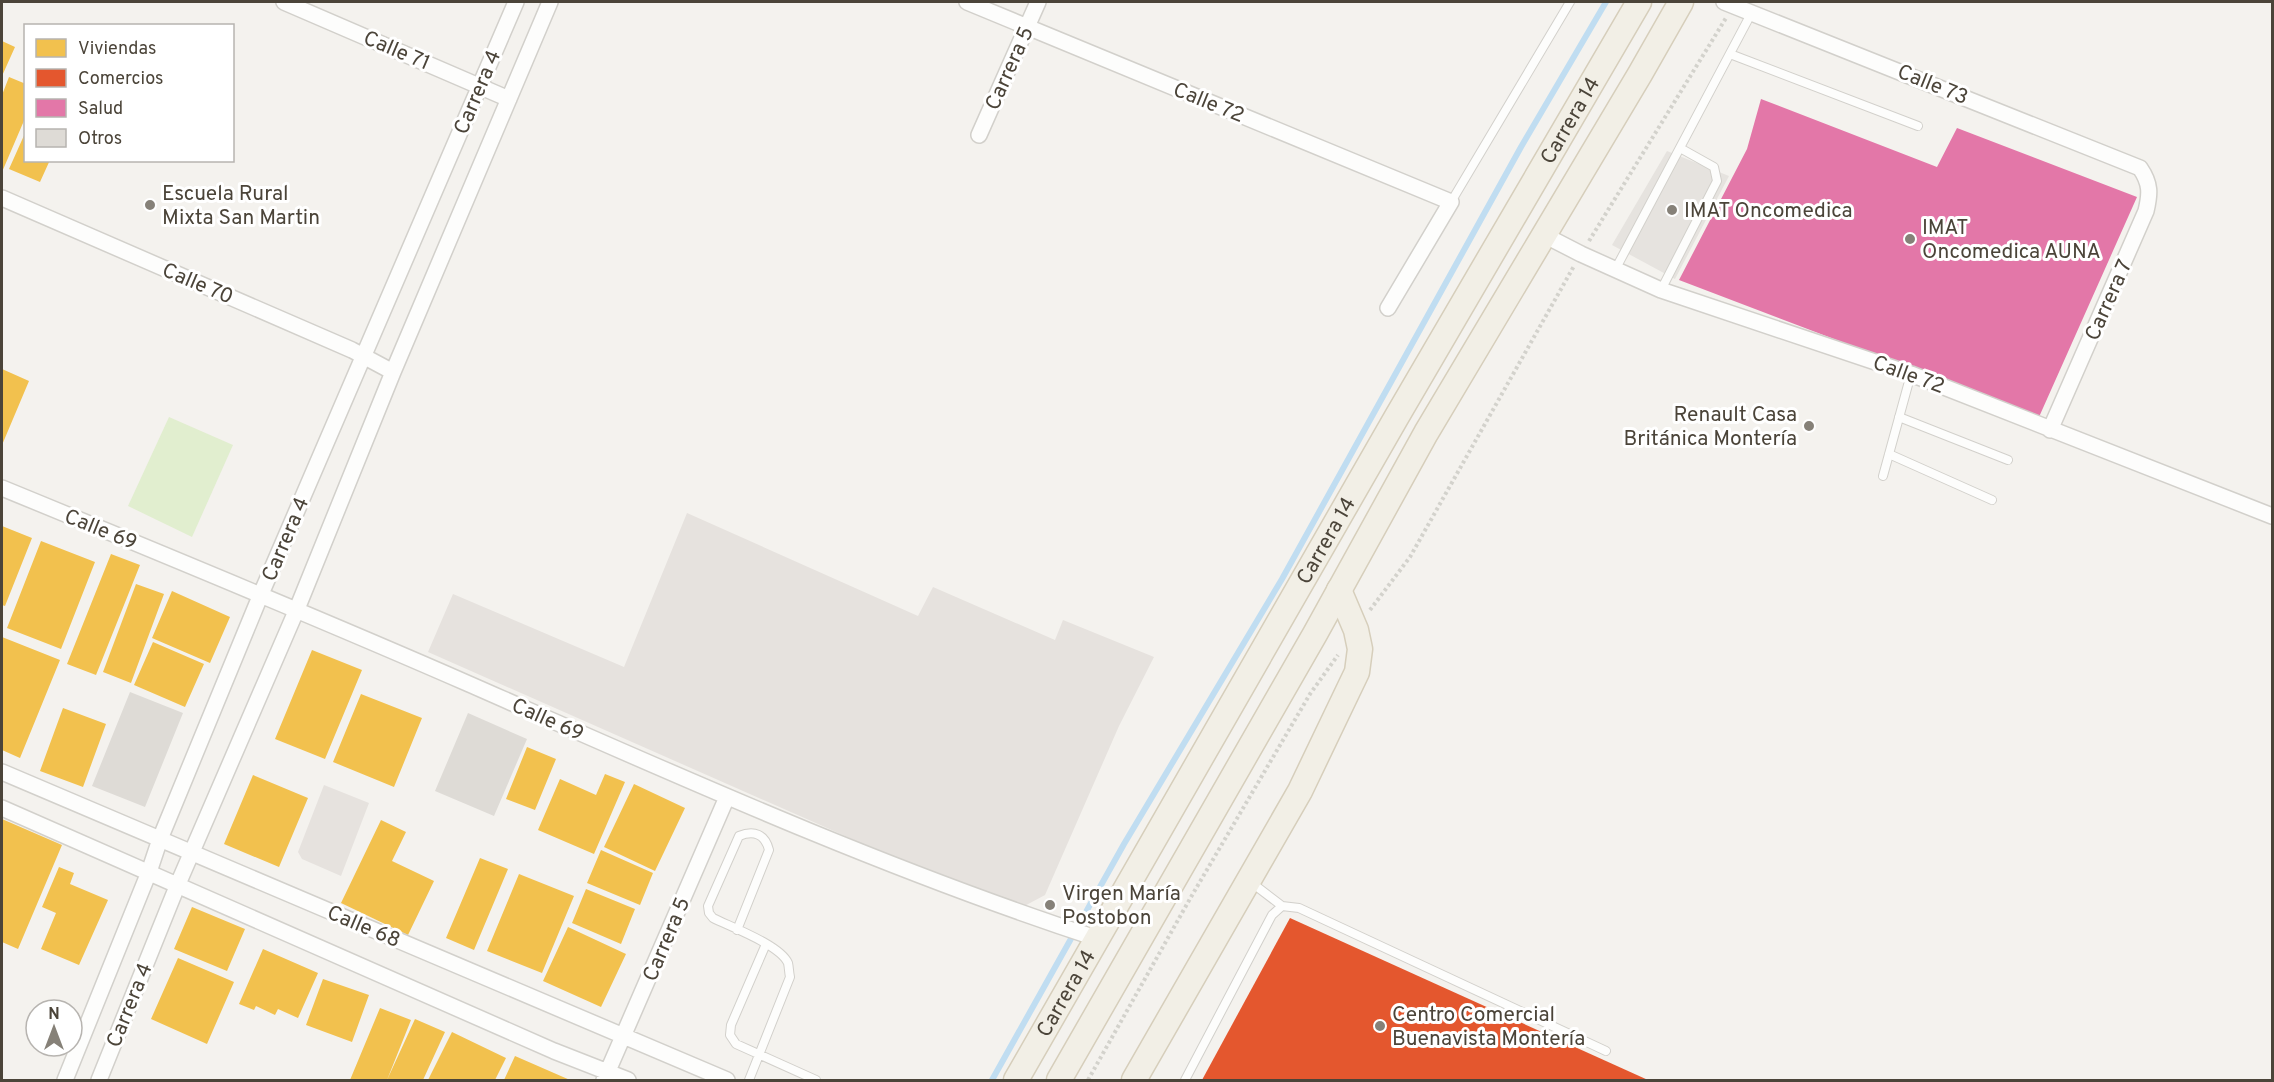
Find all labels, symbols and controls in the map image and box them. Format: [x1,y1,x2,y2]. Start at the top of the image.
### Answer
street label: Carrera 5 [980,23,1041,115]
legend [24,24,234,162]
street label: Calle 71 [359,25,434,78]
text: Viviendas [78,38,156,61]
street label: Carrera 4 [449,46,508,139]
street label: Calle 73 [1893,59,1972,112]
text: Comercios [78,68,164,91]
street label: Carrera 14 [1535,73,1607,170]
street label: Calle 72 [1169,77,1248,130]
text: Salud [78,98,123,121]
text: Otros [78,128,122,151]
place label: Escuela Rural Mixta San Martin [162,181,320,232]
marker: Escuela Rural Mixta San Martin [143,198,157,212]
place label: IMAT Oncomedica [1684,198,1853,225]
marker: IMAT Oncomedica [1665,203,1679,217]
place label: IMAT Oncomedica AUNA [1922,215,2101,266]
marker: IMAT Oncomedica AUNA [1903,232,1917,246]
street label: Carrera 7 [2080,256,2139,345]
street label: Calle 70 [158,257,237,311]
street label: Calle 72 [1869,350,1948,401]
place label: Renault Casa Británica Montería [1624,402,1797,453]
marker: Renault Casa Británica Montería [1802,419,1816,433]
street label: Carrera 4 [257,493,316,586]
street label: Carrera 14 [1291,493,1363,590]
street label: Calle 69 [60,504,141,557]
street label: Calle 69 [507,693,588,748]
place label: Virgen María Postobon [1062,881,1181,932]
street label: Carrera 5 [638,893,697,986]
marker: Virgen María Postobon [1043,898,1057,912]
street label: Calle 68 [323,900,404,955]
street label: Carrera 14 [1031,946,1103,1043]
street label: Carrera 4 [101,959,160,1052]
north arrow [24,998,84,1058]
place label: Centro Comercial Buenavista Montería [1392,1002,1585,1053]
text: N [48,1005,60,1025]
marker: Centro Comercial Buenavista Montería [1373,1019,1387,1033]

